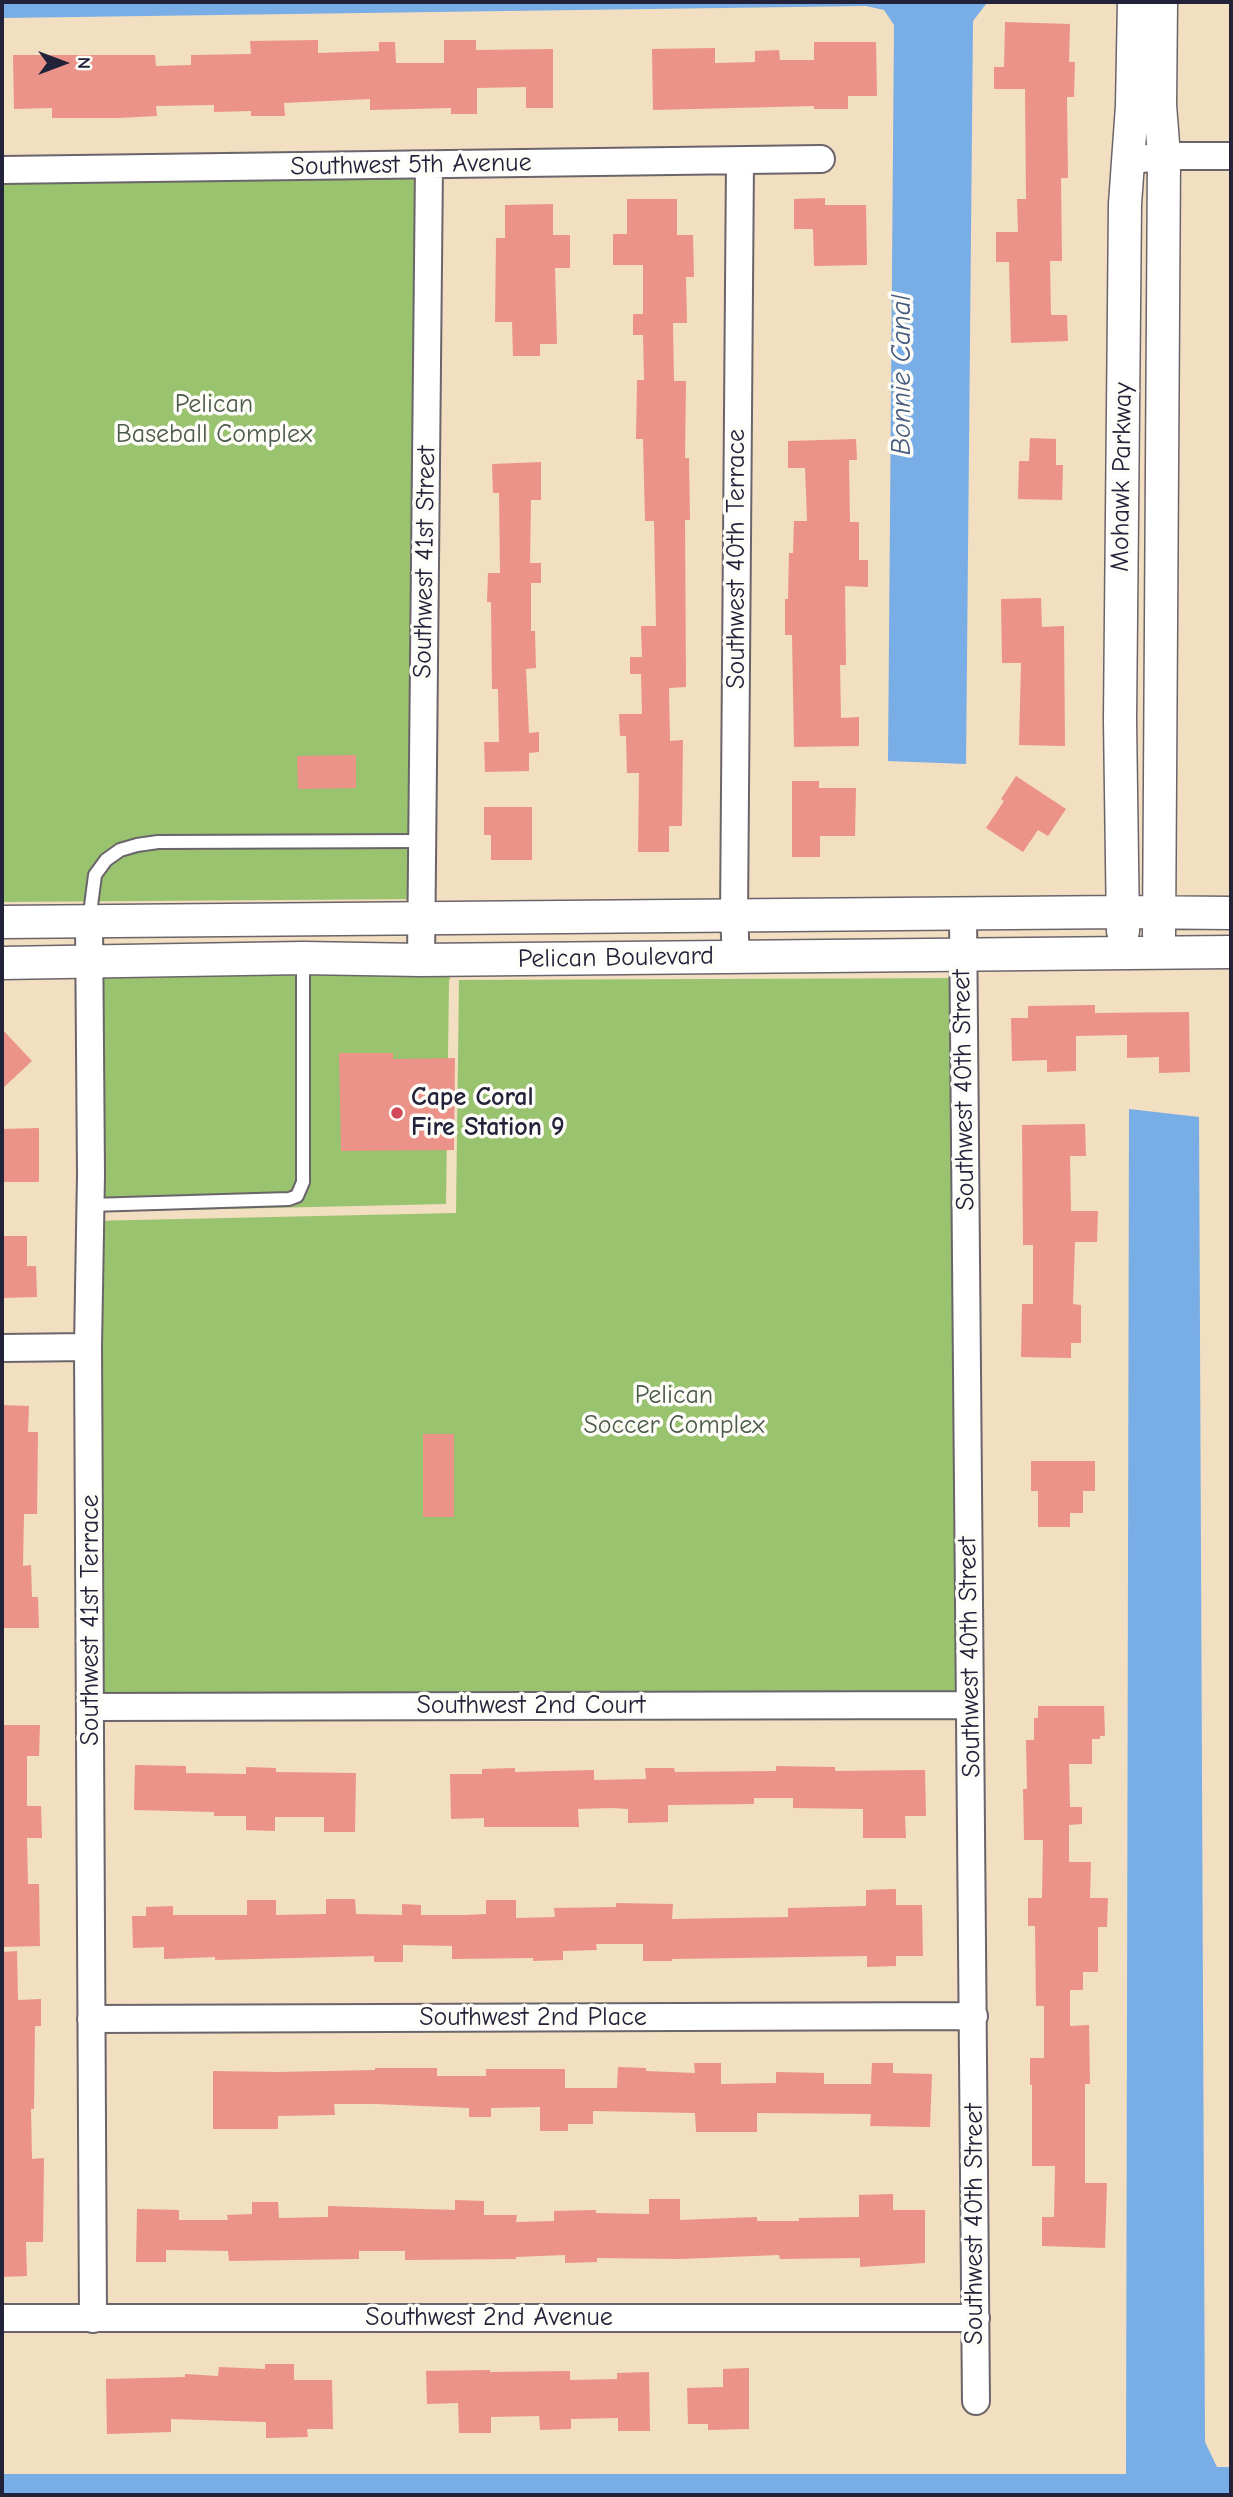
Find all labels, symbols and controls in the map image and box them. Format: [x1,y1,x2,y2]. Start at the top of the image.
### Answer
north arrow [28,28,98,98]
text: N [73,57,95,69]
street label: Southwest 5th Avenue [290,147,532,183]
water label: Bonnie Canal [885,295,919,455]
street label: Mohawk Parkway [1105,382,1139,572]
park label: Pelican Baseball Complex [116,389,312,450]
street label: Southwest 40th Terrace [721,429,753,689]
street label: Southwest 41st Street [407,445,443,679]
street label: Pelican Boulevard [518,941,714,975]
street label: Southwest 40th Street [946,969,982,1211]
place label: Cape Coral Fire Station 9 [411,1082,565,1144]
marker: Cape Coral Fire Station 9 [389,1105,405,1121]
park label: Pelican Soccer Complex [583,1380,765,1442]
street label: Southwest 41st Terrace [75,1494,107,1746]
street label: Southwest 40th Street [952,1536,988,1778]
street label: Southwest 2nd Court [416,1690,646,1722]
street label: Southwest 2nd Place [419,2002,647,2034]
street label: Southwest 40th Street [959,2103,991,2345]
street label: Southwest 2nd Avenue [365,2302,613,2334]

